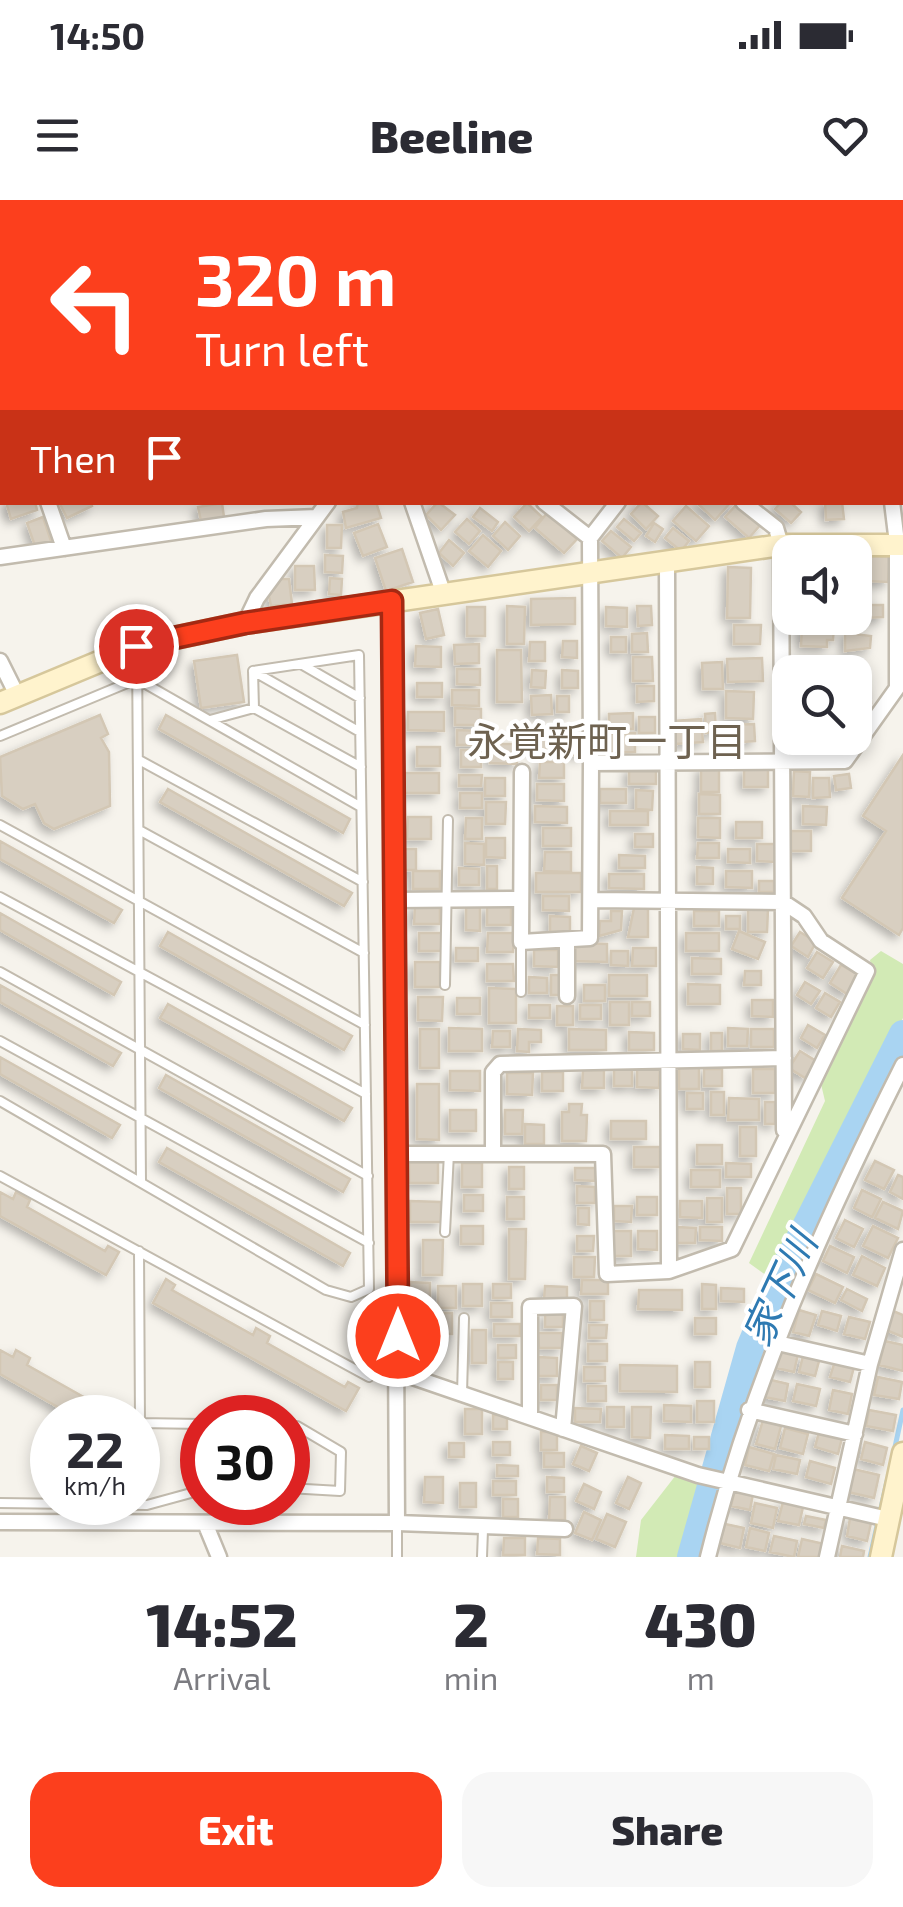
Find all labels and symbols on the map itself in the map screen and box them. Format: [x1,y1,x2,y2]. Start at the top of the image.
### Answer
pin [94,604,179,689]
district label: 永覚新町一丁目 [467,716,747,764]
water label: 家下川 [731,1220,827,1353]
position arrow [346,1284,450,1388]
speed limit sign: 30 [180,1395,310,1525]

